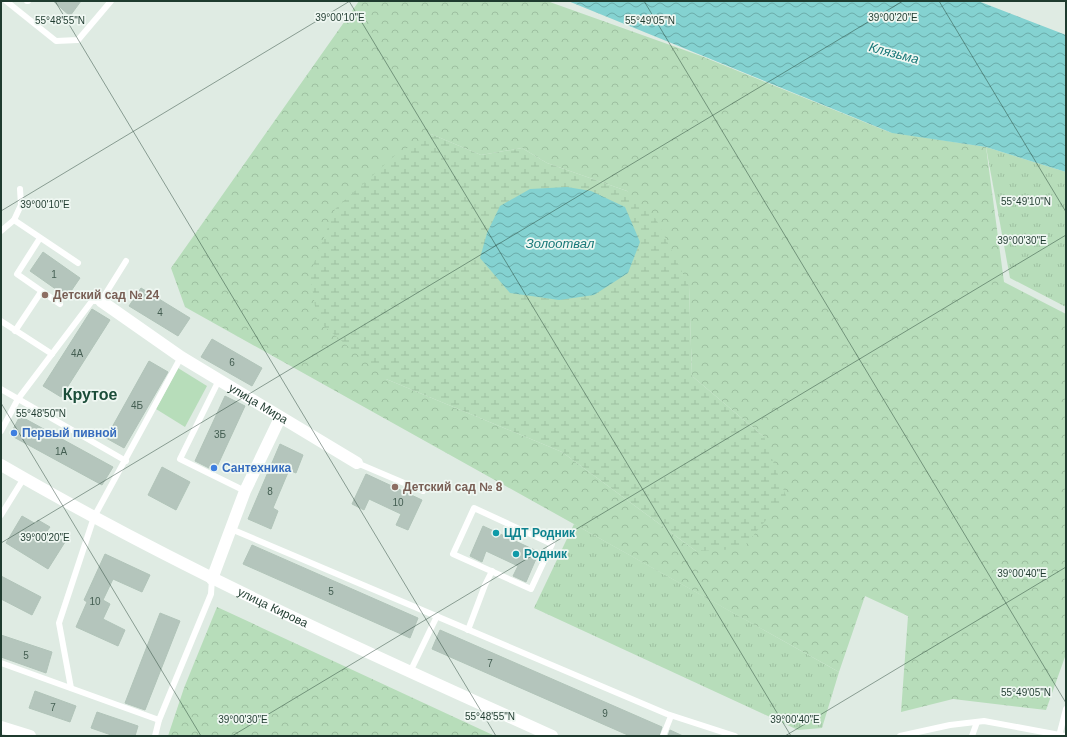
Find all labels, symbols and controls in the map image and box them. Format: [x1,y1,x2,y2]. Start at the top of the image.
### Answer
text: 39°00'10"E [315,12,365,23]
text: 39°00'20"E [868,12,918,23]
text: 55°48'55"N [35,15,85,26]
text: 55°49'05"N [625,15,675,26]
water label: Клязьма [867,39,921,67]
text: 55°49'10"N [1001,196,1051,207]
text: 39°00'10"E [20,199,70,210]
text: 39°00'30"E [997,235,1047,246]
water label: Золоотвал [526,236,595,251]
house number: 1 [51,269,57,280]
place label: Детский сад № 24 [53,288,160,302]
marker: Детский сад № 24 [40,290,50,300]
house number: 4 [157,307,163,318]
house number: 4А [71,348,83,359]
house number: 6 [229,357,235,368]
street label: улица Мира [226,380,291,427]
district label: Крутое [63,386,117,403]
house number: 4Б [131,400,143,411]
text: 55°48'50"N [16,408,66,419]
place label: Первый пивной [22,426,117,440]
marker: Первый пивной [9,428,19,438]
house number: 3Б [214,429,226,440]
house number: 1А [55,446,67,457]
place label: Сантехника [222,461,291,475]
marker: Сантехника [209,463,219,473]
place label: Детский сад № 8 [403,480,503,494]
marker: Детский сад № 8 [390,482,400,492]
house number: 8 [267,486,273,497]
house number: 10 [392,497,404,508]
place label: ЦДТ Родник [504,526,576,540]
marker: ЦДТ Родник [491,528,501,538]
text: 39°00'20"E [20,532,70,543]
place label: Родник [524,547,568,561]
marker: Родник [511,549,521,559]
text: 39°00'40"E [997,568,1047,579]
street label: улица Кирова [235,585,311,631]
house number: 5 [328,586,334,597]
house number: 10 [89,596,101,607]
house number: 5 [23,650,29,661]
house number: 7 [487,658,493,669]
text: 55°49'05"N [1001,687,1051,698]
house number: 7 [50,702,56,713]
house number: 9 [602,708,608,719]
text: 55°48'55"N [465,711,515,722]
text: 39°00'30"E [218,714,268,725]
text: 39°00'40"E [770,714,820,725]

